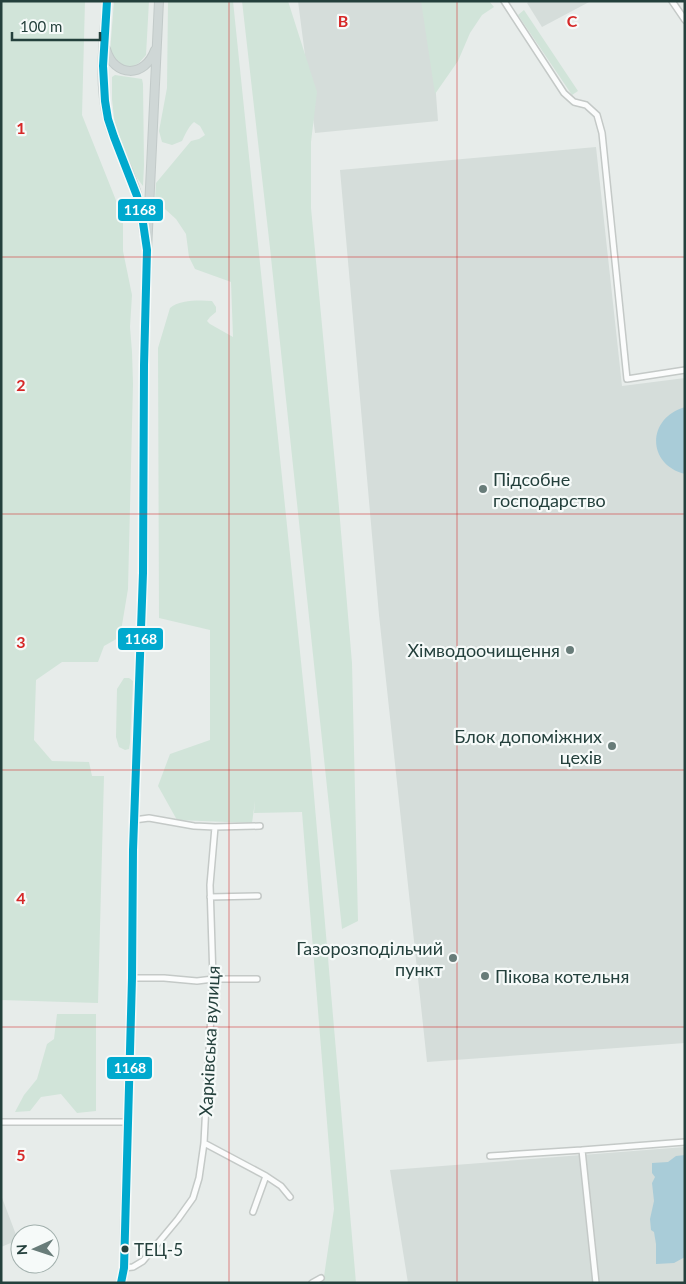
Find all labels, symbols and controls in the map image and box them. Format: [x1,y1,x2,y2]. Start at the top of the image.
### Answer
scale bar [12,10,100,42]
text: B [338,11,348,30]
text: C [567,11,578,30]
text: 100 m [20,17,62,35]
text: 1 [16,118,26,137]
line badge: 1168 [117,198,164,222]
text: 1168 [124,201,156,218]
text: 2 [16,375,26,394]
place label: Підсобне господарство [493,468,606,511]
marker: Підсобне господарство [477,483,489,495]
line badge: 1168 [117,627,164,651]
text: 1168 [125,630,157,647]
text: 3 [16,632,26,651]
place label: Хімводоочищення [407,639,560,661]
marker: Хімводоочищення [564,644,576,656]
place label: Блок допоміжних цехів [454,725,602,768]
marker: Блок допоміжних цехів [606,740,618,752]
text: 4 [16,888,26,907]
place label: Газорозподільчий пункт [296,937,443,980]
marker: Газорозподільчий пункт [447,952,459,964]
street label: Харківська вулиця [194,965,224,1117]
place label: Пікова котельня [495,965,629,987]
marker: Пікова котельня [479,970,491,982]
line badge: 1168 [106,1056,153,1080]
text: 1168 [114,1059,146,1076]
text: 5 [16,1145,26,1164]
north arrow [10,1224,60,1274]
place label: ТЕЦ-5 [134,1239,183,1260]
text: N [13,1244,30,1256]
marker: ТЕЦ-5 [120,1244,130,1254]

